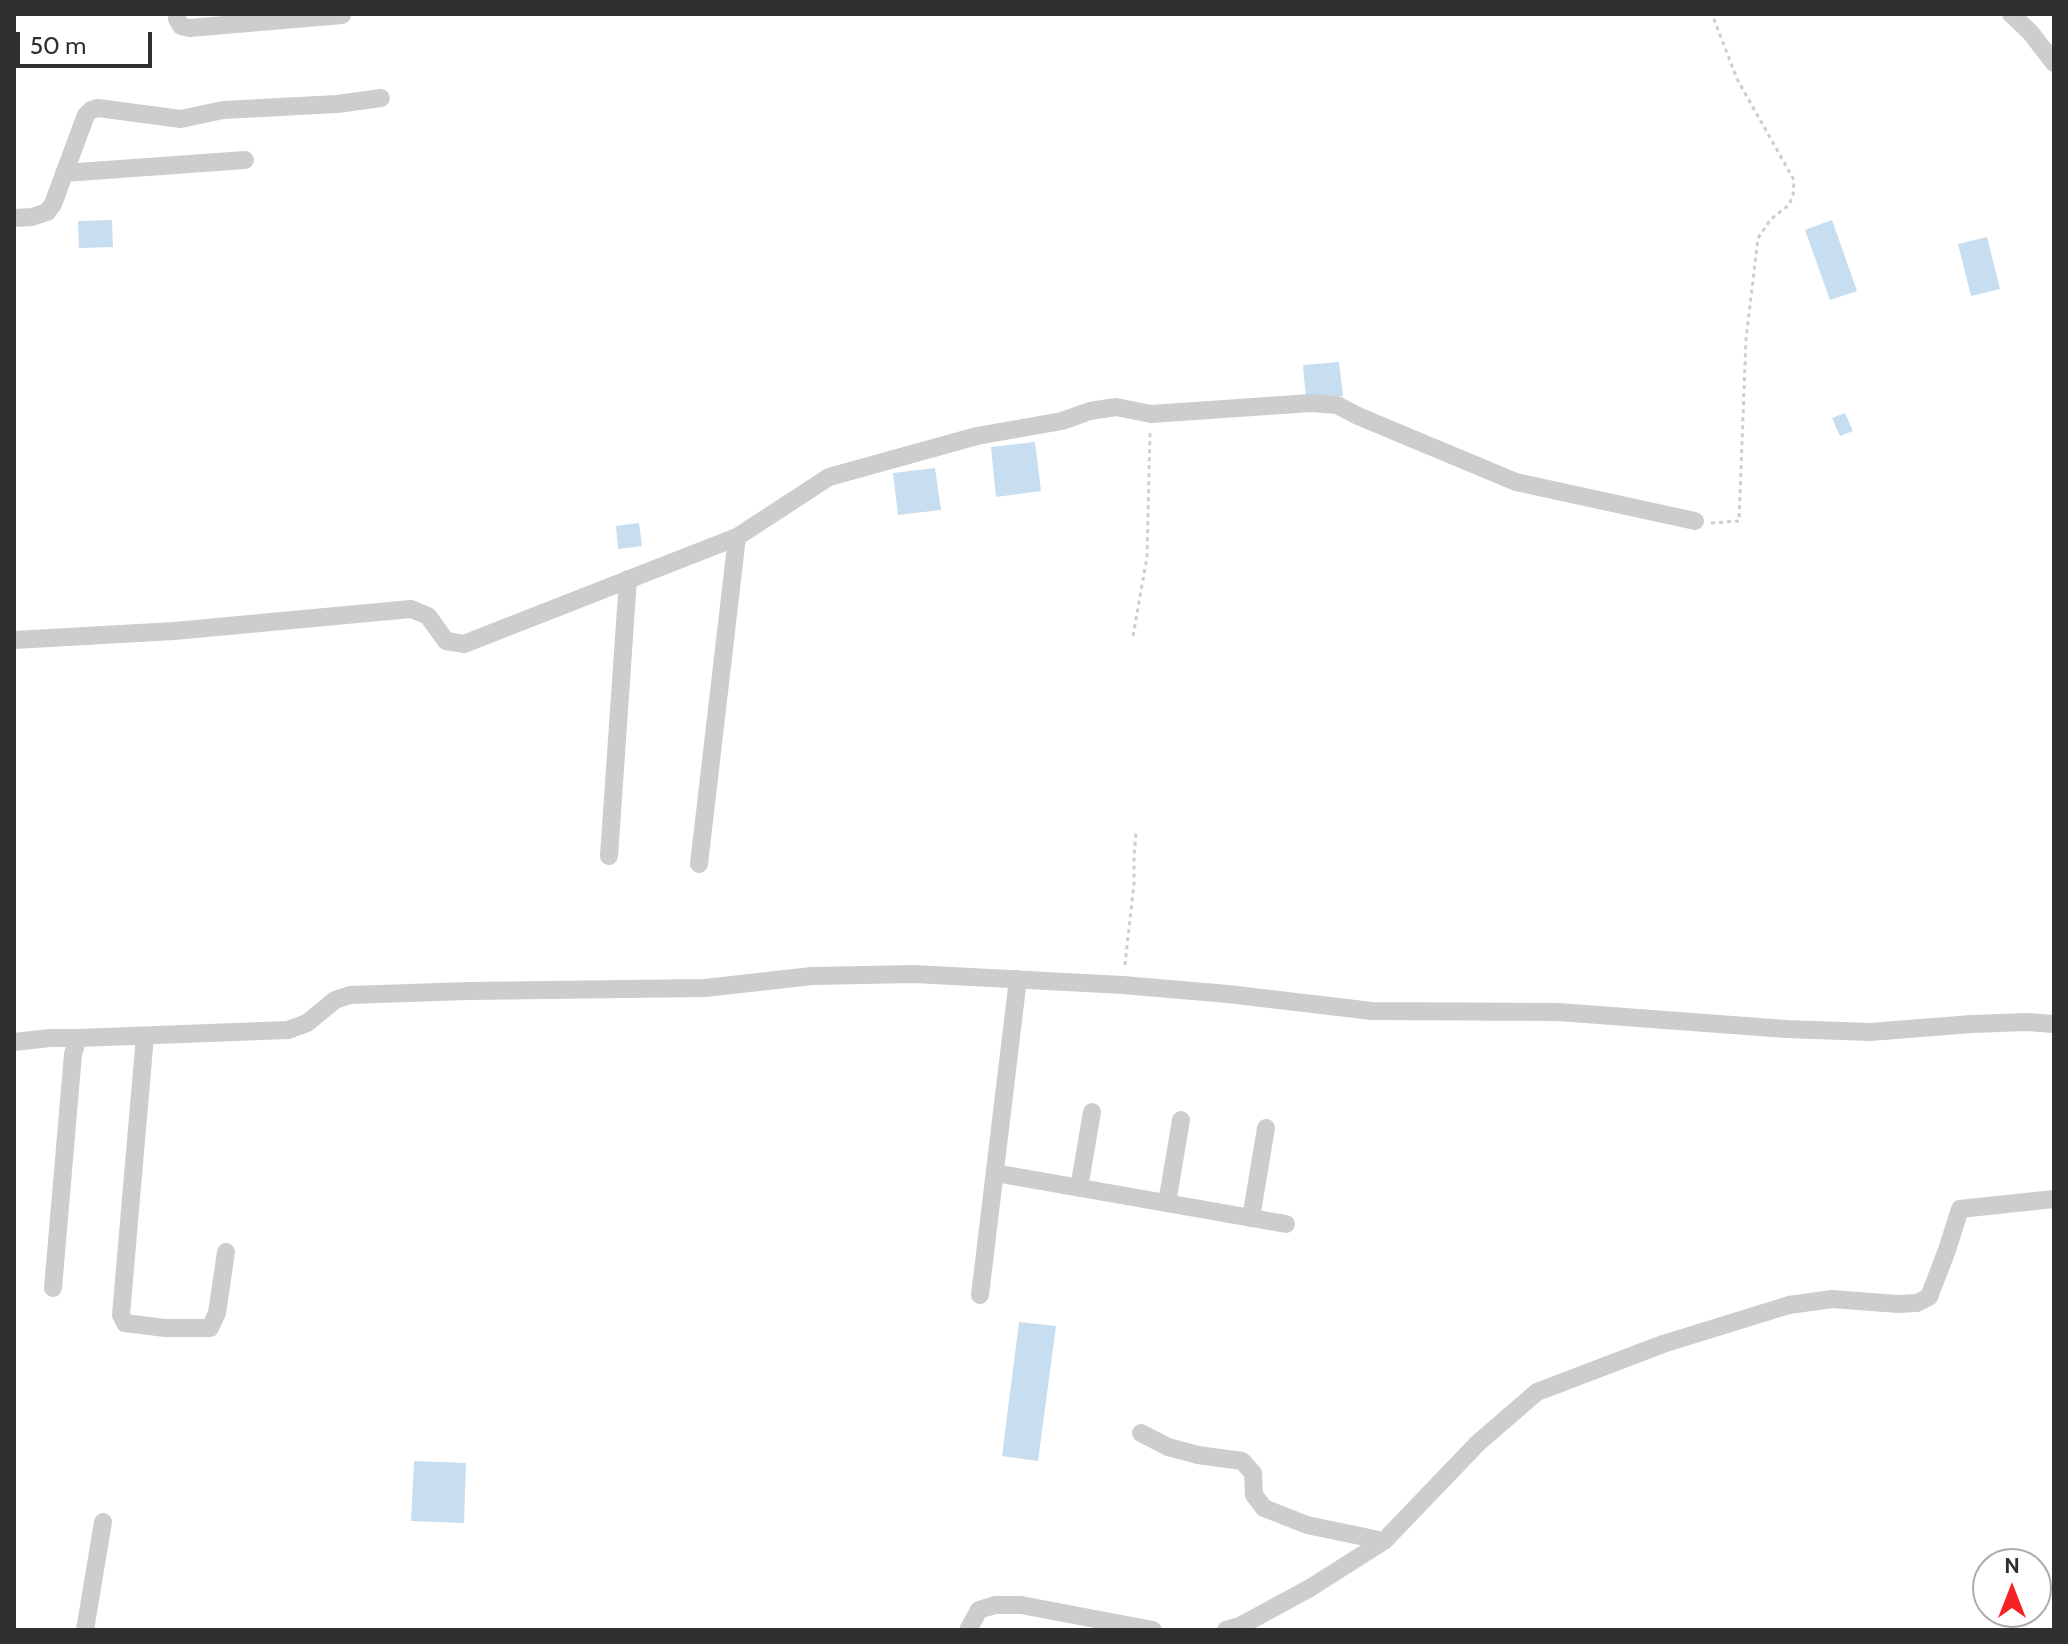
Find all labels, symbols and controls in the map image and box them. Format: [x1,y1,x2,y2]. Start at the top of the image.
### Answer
scale bar [20,16,156,66]
text: 50 m [30,31,86,60]
north arrow [1972,1548,2052,1628]
text: N [2004,1552,2020,1579]

